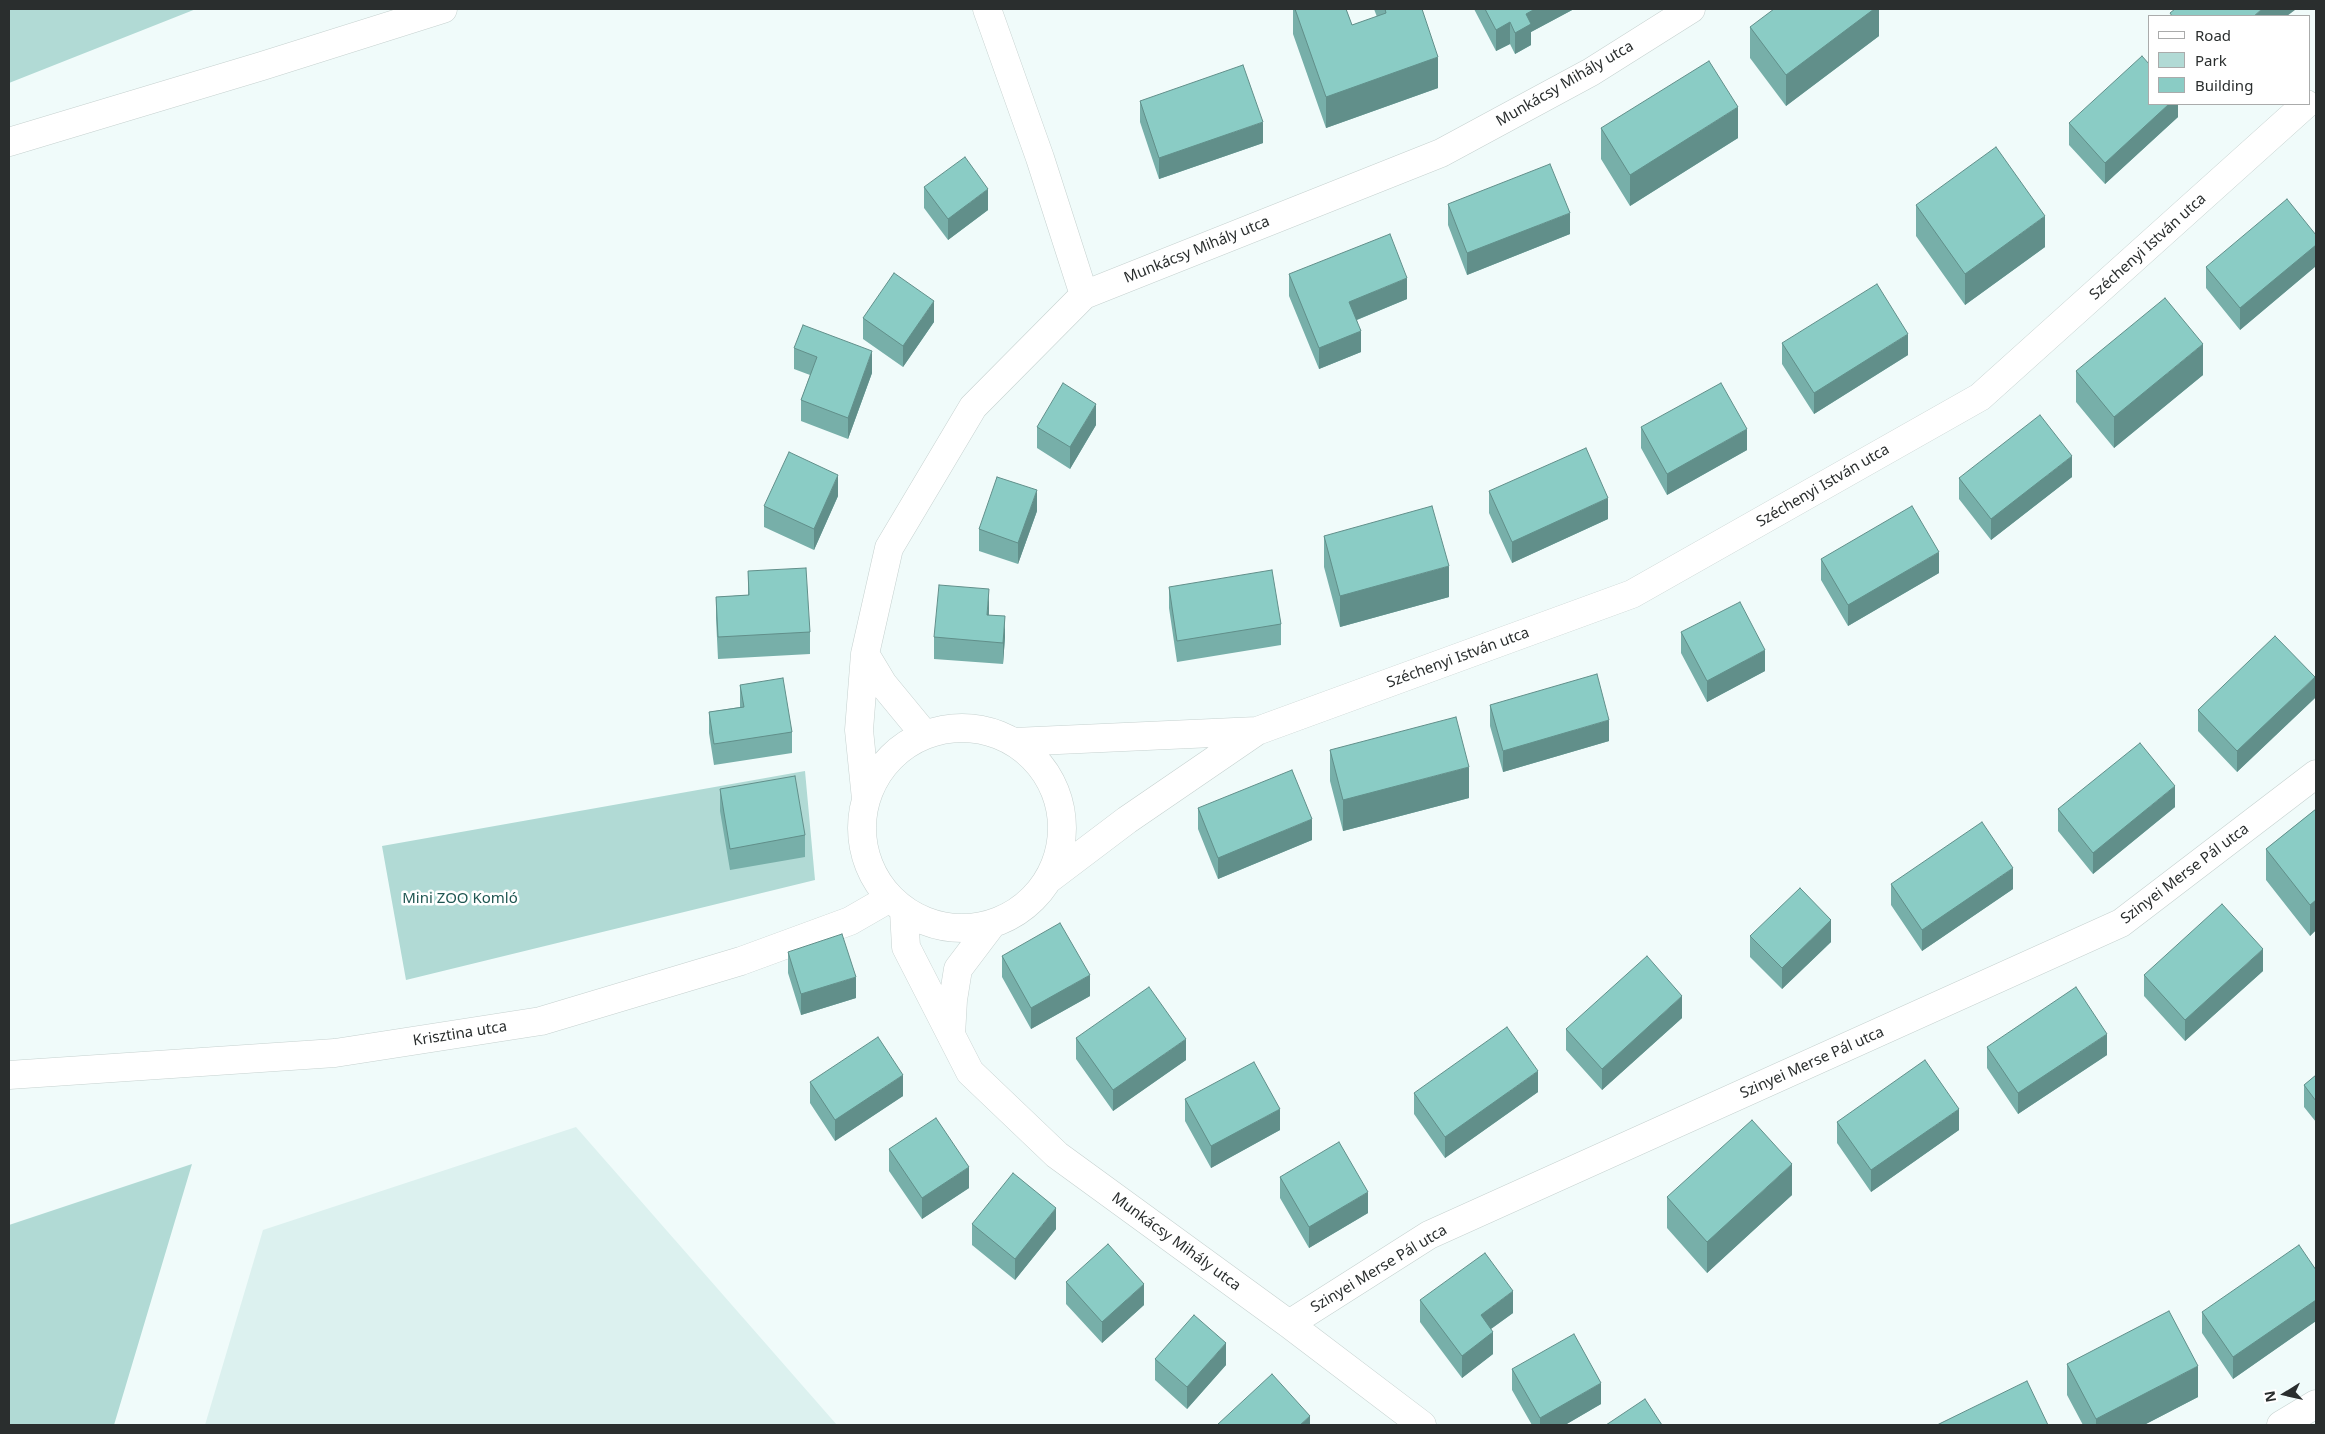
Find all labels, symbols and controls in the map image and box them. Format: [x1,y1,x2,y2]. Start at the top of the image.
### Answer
legend [2148,15,2310,105]
text: Road [2195,25,2231,45]
street label: Munkácsy Mihály utca [1493,37,1637,131]
text: Park [2195,50,2227,70]
text: Building [2195,75,2253,95]
street label: Széchenyi István utca [2086,190,2210,304]
street label: Munkácsy Mihály utca [1122,213,1272,287]
street label: Széchenyi István utca [1753,441,1893,531]
street label: Széchenyi István utca [1384,624,1532,692]
street label: Szinyei Merse Pál utca [2117,820,2253,928]
park label: Mini ZOO Komló [402,890,518,908]
street label: Krisztina utca [412,1018,508,1050]
street label: Szinyei Merse Pál utca [1737,1023,1887,1103]
street label: Munkácsy Mihály utca [1108,1189,1244,1295]
street label: Szinyei Merse Pál utca [1308,1221,1450,1317]
north arrow [2260,1369,2310,1419]
text: N [2259,1389,2280,1404]

